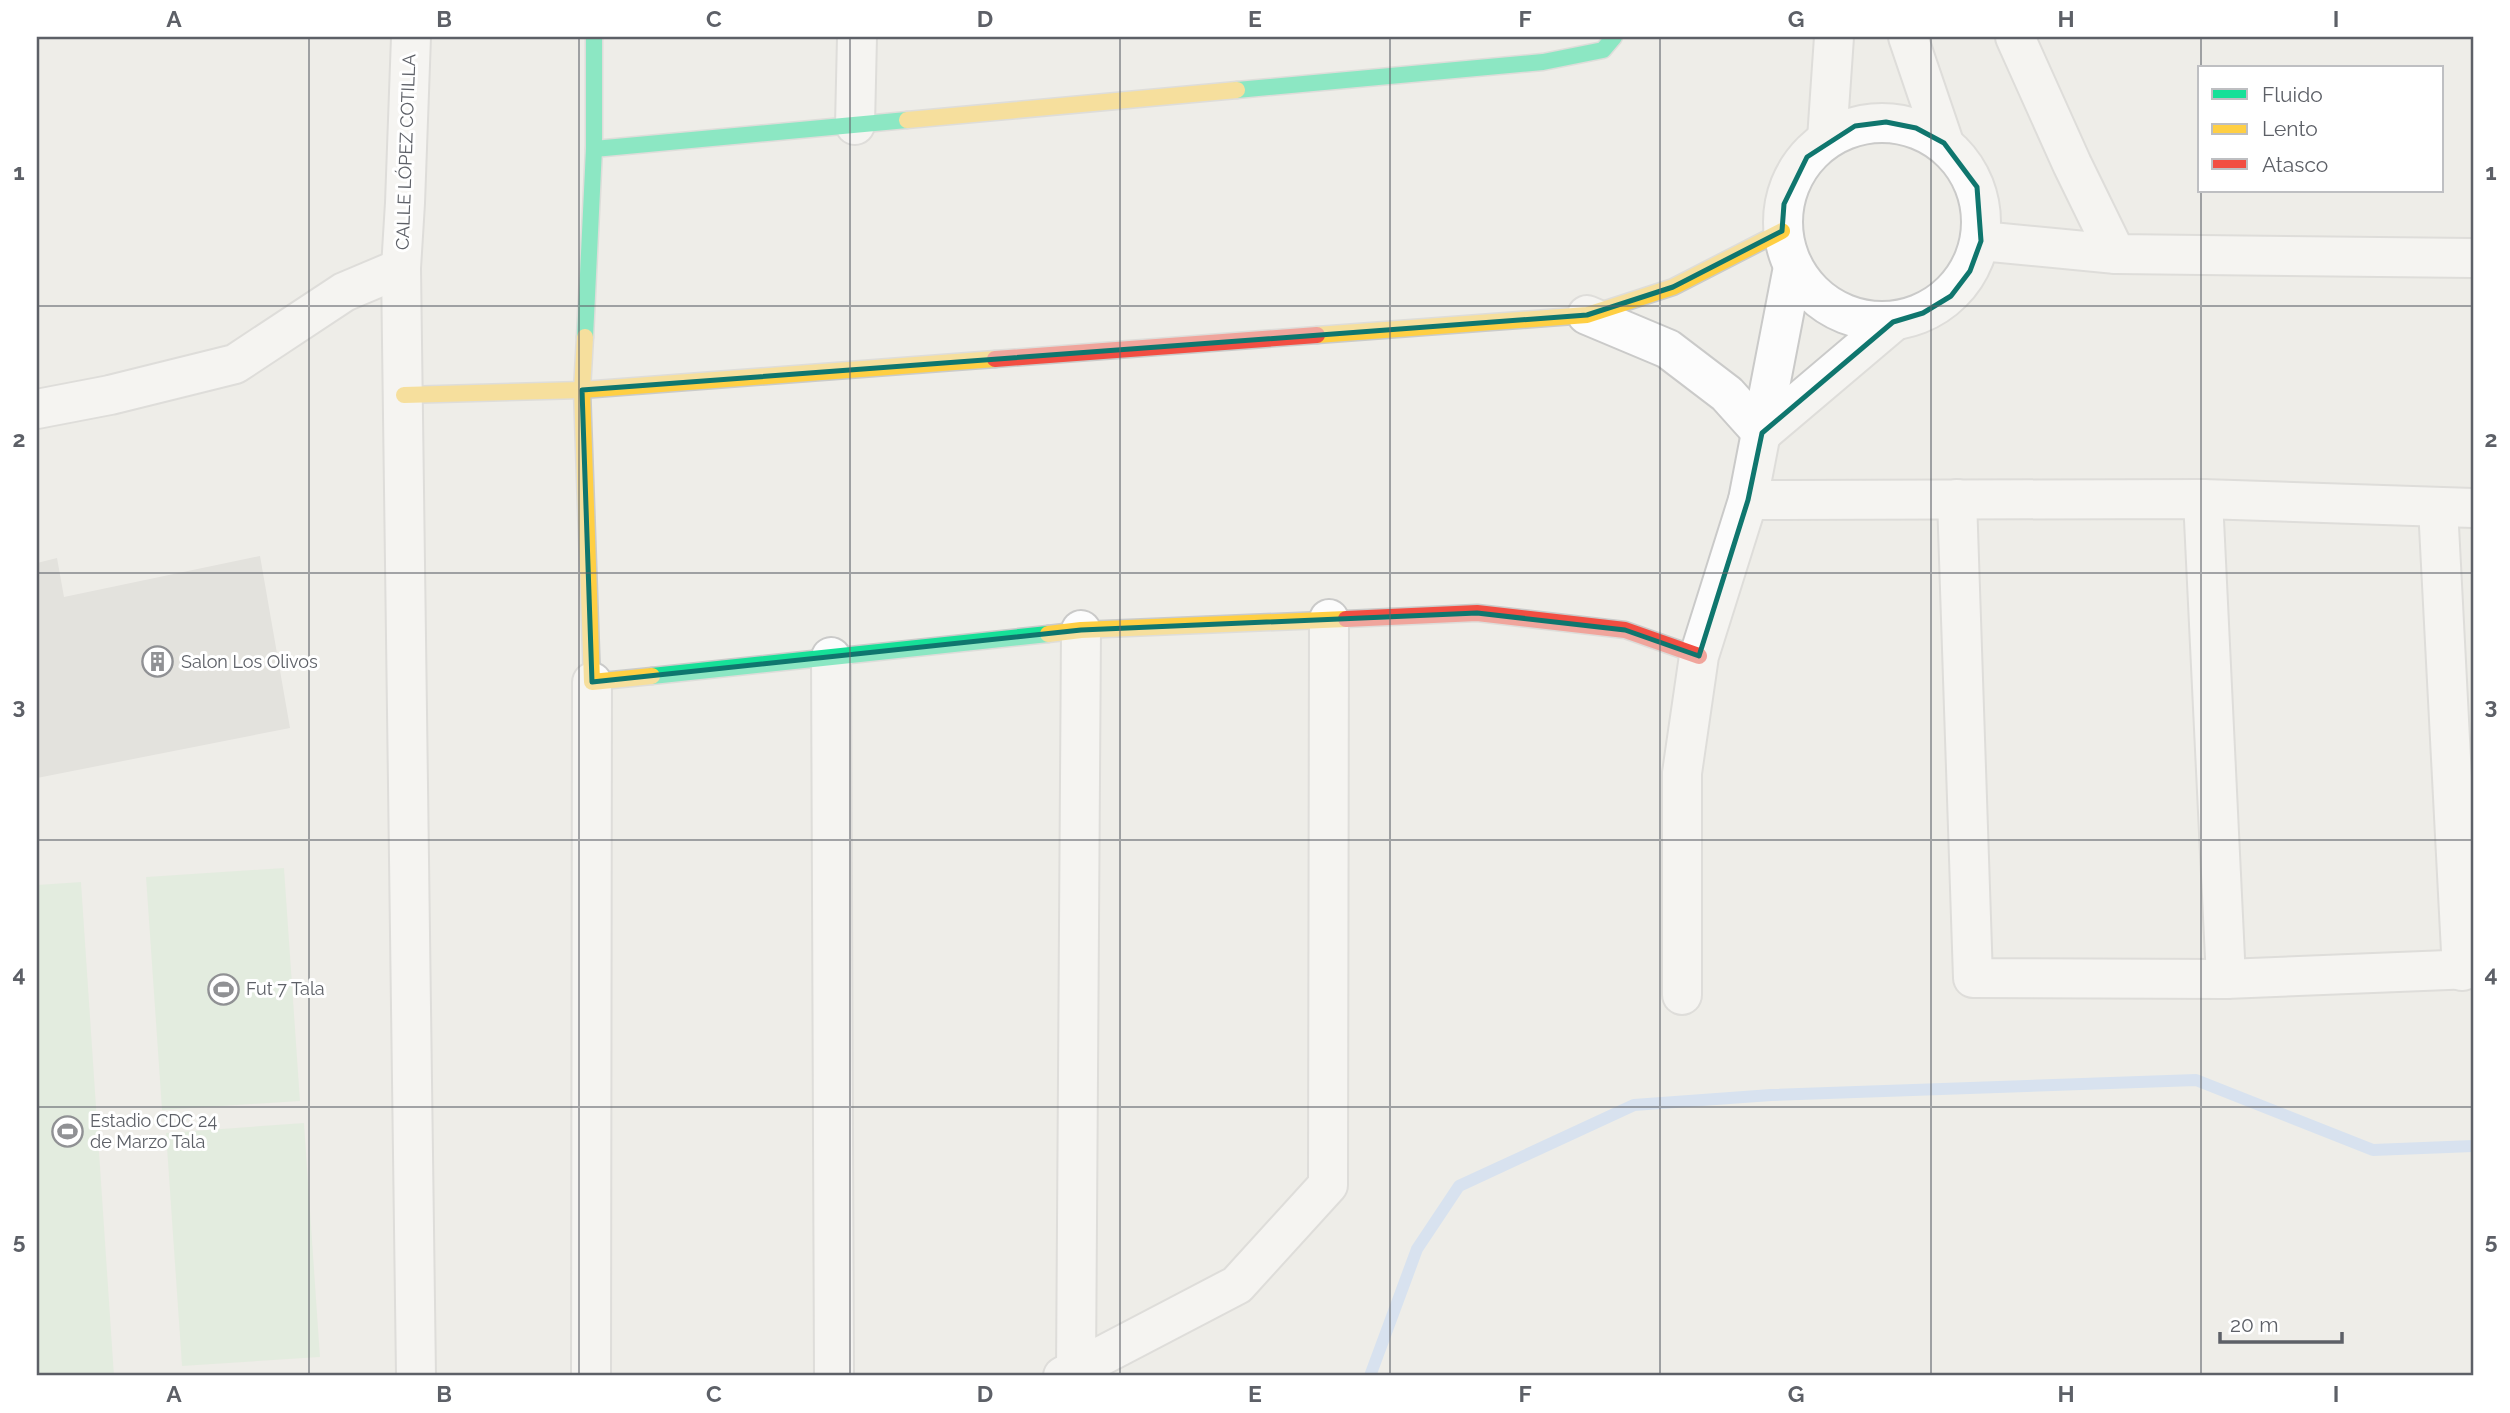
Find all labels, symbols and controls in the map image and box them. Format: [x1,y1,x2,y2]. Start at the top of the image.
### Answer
text: A [166,5,182,32]
text: B [436,5,452,32]
text: C [706,5,722,32]
text: D [977,5,993,32]
text: E [1248,5,1262,32]
text: F [1518,5,1532,32]
text: G [1788,5,1804,32]
text: H [2057,5,2075,32]
text: I [2333,5,2339,32]
street label: CALLE LÓPEZ COTILLA [391,53,419,250]
legend [2198,66,2444,192]
text: Fluido [2262,82,2323,107]
text: Lento [2262,116,2318,141]
text: Atasco [2262,152,2328,177]
text: 1 [13,158,25,185]
text: 1 [2485,158,2497,185]
text: 2 [13,425,25,452]
text: 2 [2485,425,2497,452]
building icon: Salon Los Olivos [141,645,175,679]
place label: Salon Los Olivos [181,651,318,672]
text: 3 [13,692,25,719]
text: 3 [2485,692,2497,719]
text: 4 [12,960,26,987]
text: 4 [2484,960,2498,987]
sports icon: Fut 7 Tala [206,972,240,1006]
place label: Fut 7 Tala [246,978,325,999]
place label: Estadio CDC 24 de Marzo Tala [90,1110,217,1152]
sports icon: Estadio CDC 24 de Marzo Tala [50,1114,84,1148]
text: 5 [13,1227,26,1254]
text: 5 [2485,1227,2498,1254]
scale bar [2220,1301,2342,1345]
text: 20 m [2230,1312,2278,1337]
text: A [166,1380,182,1407]
text: B [436,1380,452,1407]
text: C [706,1380,722,1407]
text: D [977,1380,993,1407]
text: E [1248,1380,1262,1407]
text: F [1518,1380,1532,1407]
text: G [1788,1380,1804,1407]
text: H [2057,1380,2075,1407]
text: I [2333,1380,2339,1407]

